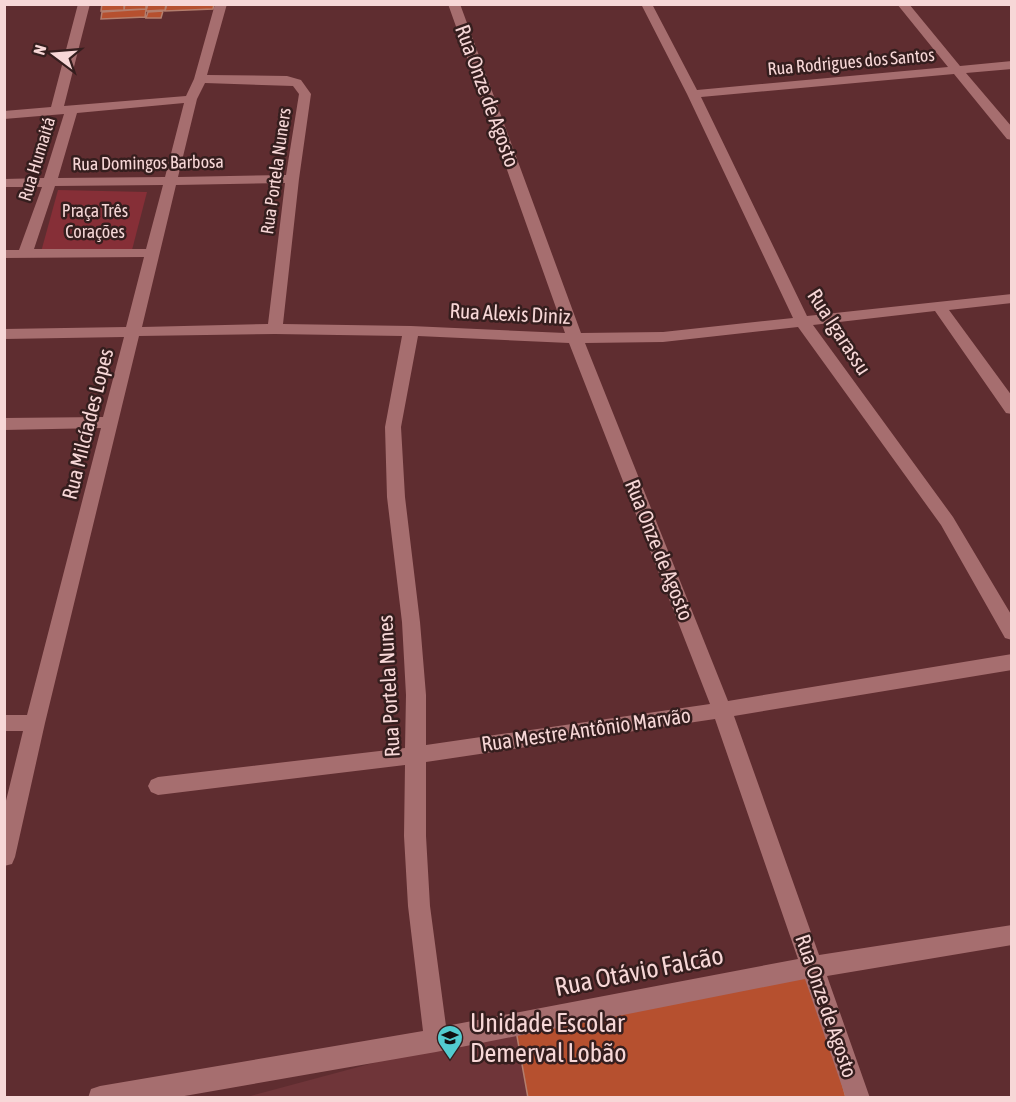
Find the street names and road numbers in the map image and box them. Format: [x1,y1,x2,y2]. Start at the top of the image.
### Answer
street label: Rua Onze de Agosto [451,21,525,170]
street label: Rua Rodrigues dos Santos [767,44,935,79]
street label: Rua Portela Nuners [256,106,295,235]
street label: Rua Humaitá [14,114,59,203]
street label: Rua Domingos Barbosa [72,151,224,174]
street label: Rua Igarassu [803,284,876,379]
street label: Rua Alexis Diniz [449,298,572,328]
street label: Rua Milcíades Lopes [57,346,117,502]
street label: Rua Onze de Agosto [621,476,699,624]
street label: Rua Portela Nunes [372,614,404,758]
street label: Rua Mestre Antônio Marvão [480,702,692,756]
street label: Rua Onze de Agosto [791,931,863,1080]
street label: Rua Otávio Falcão [552,940,726,1002]

